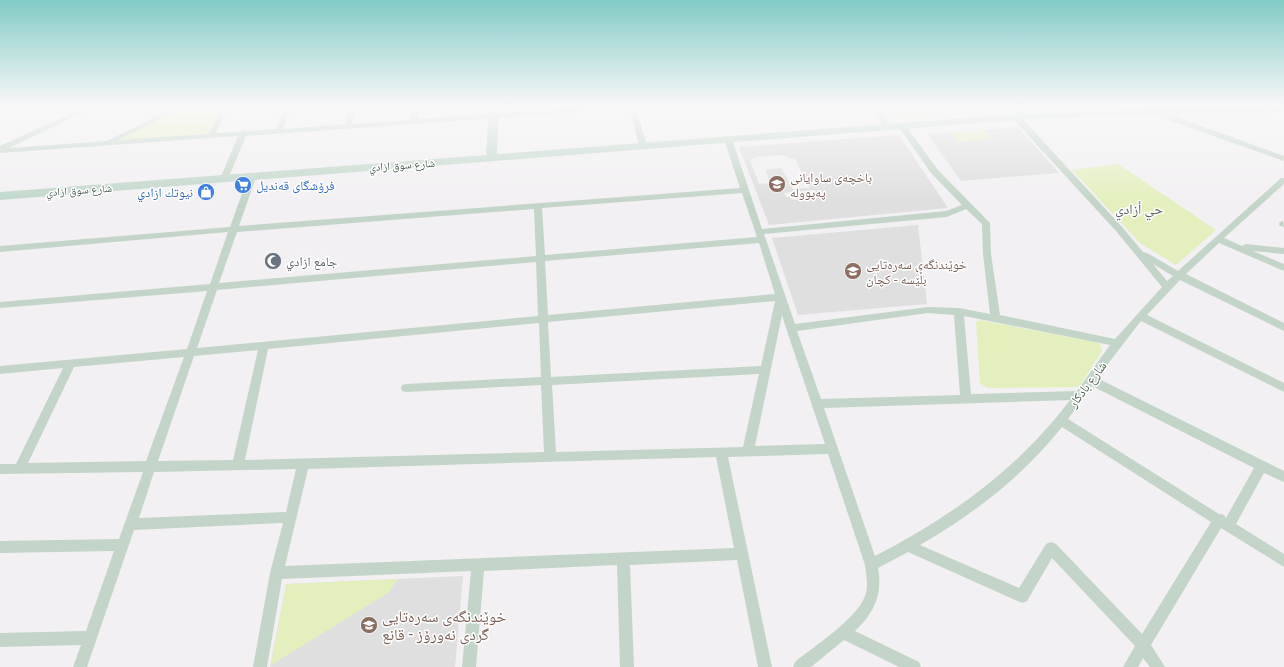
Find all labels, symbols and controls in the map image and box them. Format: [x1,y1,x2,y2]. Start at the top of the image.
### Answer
street label: شارع سوق ازادي [369,157,436,176]
place label: باخچەی ساوایانی پەپوولە [790,170,872,201]
school or university icon: باخچەی ساوایانی پەپوولە [767,174,787,194]
supermarket icon: فرۆشگای قەندیل [233,175,253,195]
place label: فرۆشگای قەندیل [256,178,335,194]
street label: شارع سوق ازادي [46,182,113,201]
shop icon: نيوتك ازادي [196,182,216,202]
place label: نيوتك ازادي [137,185,193,203]
district label: حي أزادي [1115,201,1163,221]
mosque icon: جامع ازادي [263,251,283,271]
place label: جامع ازادي [286,254,337,272]
place label: خوێندنگەی سەرەتایی بڵێسە - کچان [866,257,967,288]
school or university icon: خوێندنگەی سەرەتایی بڵێسە - کچان [843,261,863,281]
street label: شارع بادكار [1065,358,1111,412]
place label: خوێندنگەی سەرەتایی گردی نەورۆز - قانع [382,607,506,645]
school or university icon: خوێندنگەی سەرەتایی گردی نەورۆز - قانع [359,615,379,635]

